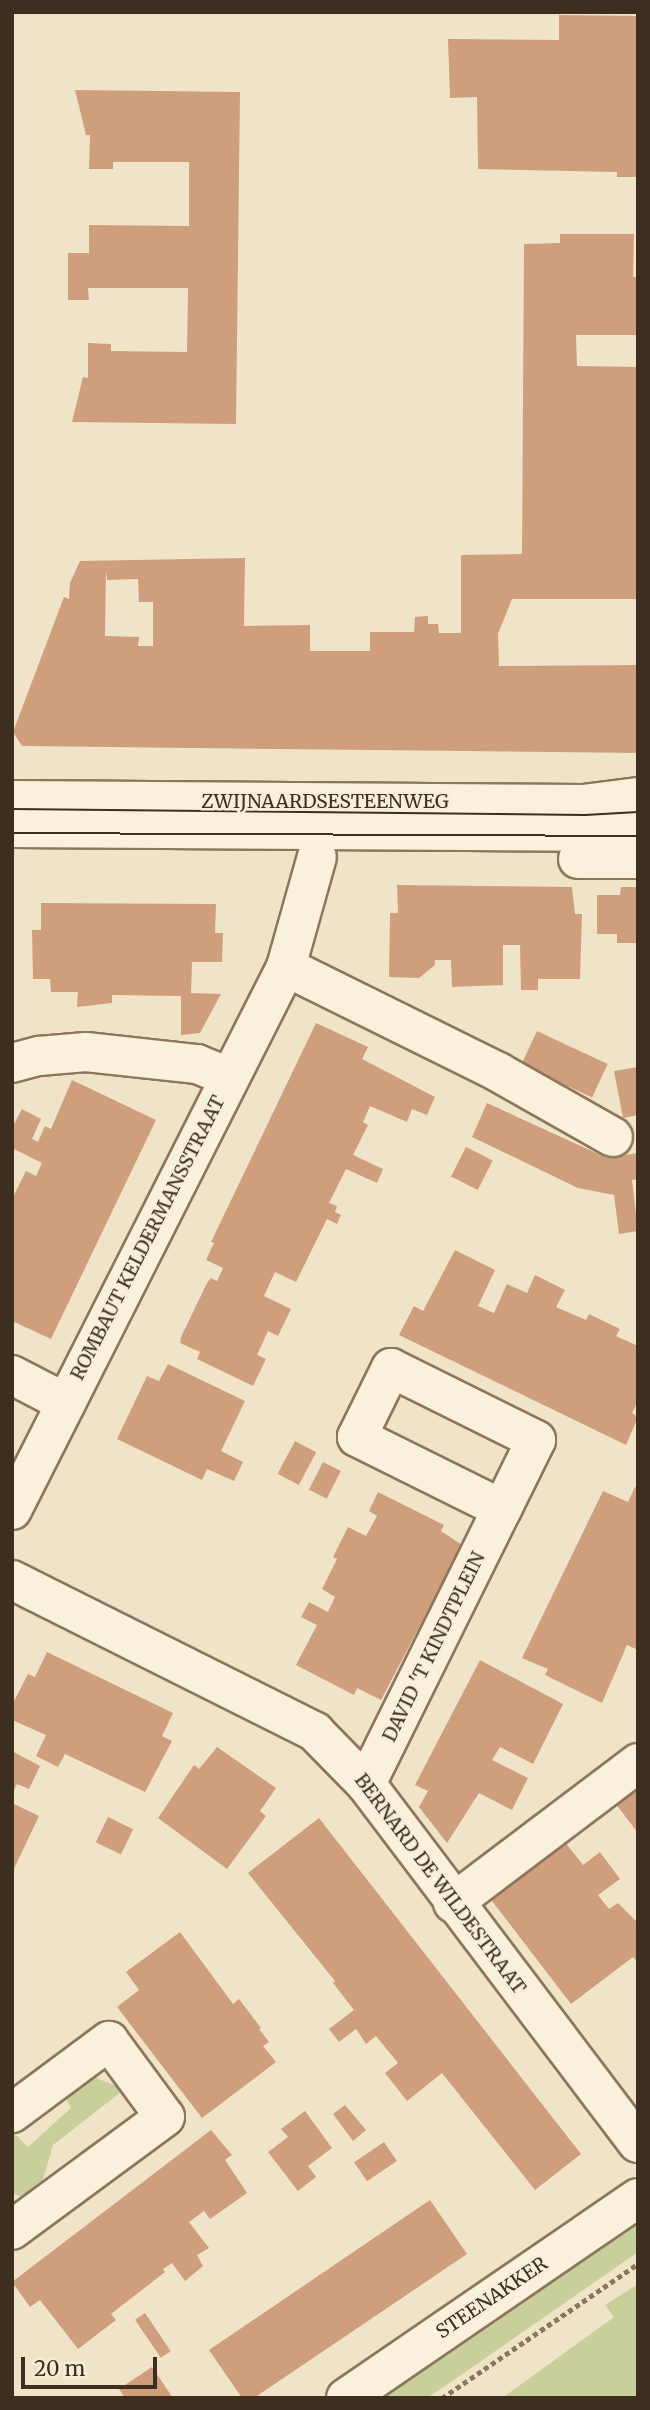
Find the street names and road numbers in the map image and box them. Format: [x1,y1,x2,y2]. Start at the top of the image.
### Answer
street label: ZWIJNAARDSESTEENWEG [201,791,449,813]
street label: ROMBAUT KELDERMANSSTRAAT [66,1092,230,1384]
street label: DAVID 'T KINDTPLEIN [378,1548,490,1746]
street label: BERNARD DE WILDESTRAAT [350,1769,530,1999]
street label: STEENAKKER [432,2252,552,2344]

